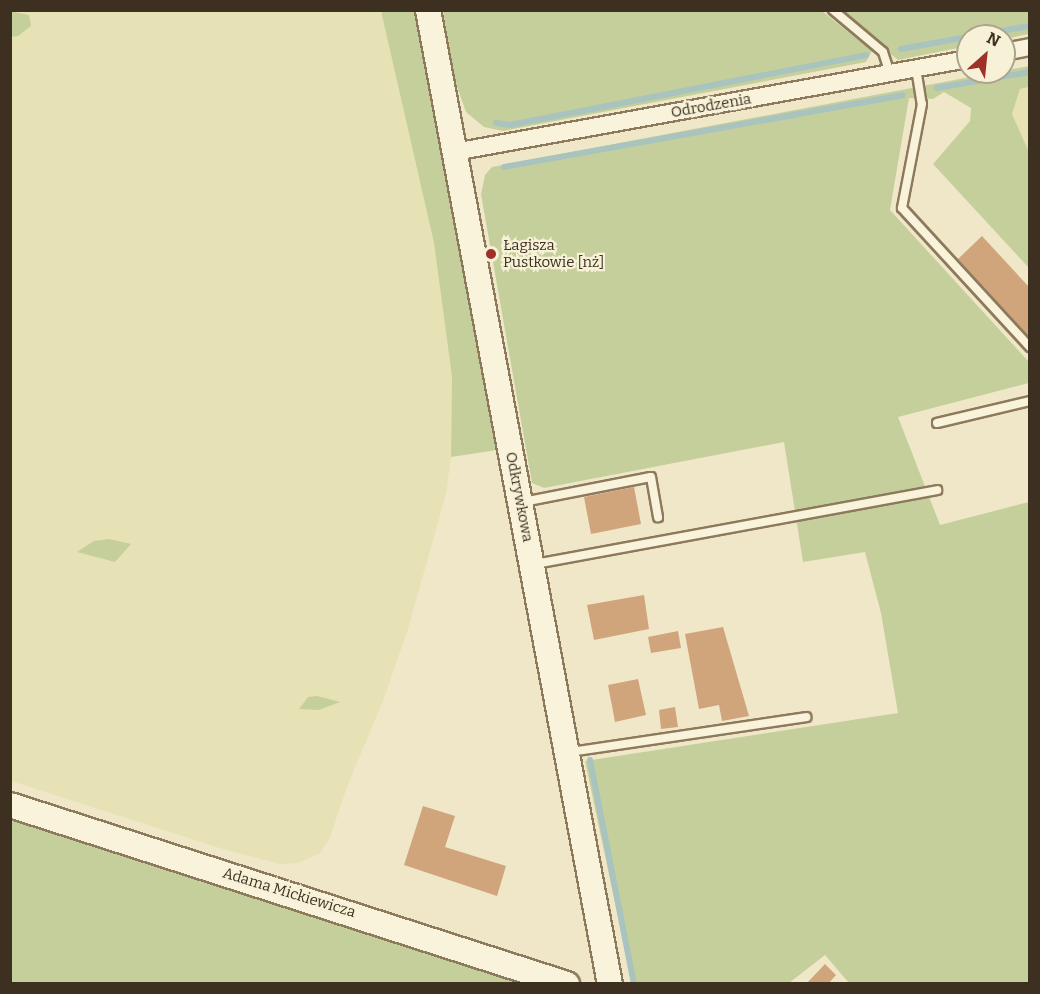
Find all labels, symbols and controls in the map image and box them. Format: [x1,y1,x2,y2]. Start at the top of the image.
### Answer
north arrow [956,24,1016,84]
text: N [984,28,1003,51]
street label: Odrodzenia [669,90,753,122]
place label: Łagisza Pustkowie [nż] [503,236,604,271]
marker: Łagisza Pustkowie [nż] [484,247,498,261]
street label: Odkrywkowa [501,450,537,544]
street label: Adama Mickiewicza [220,864,358,922]

